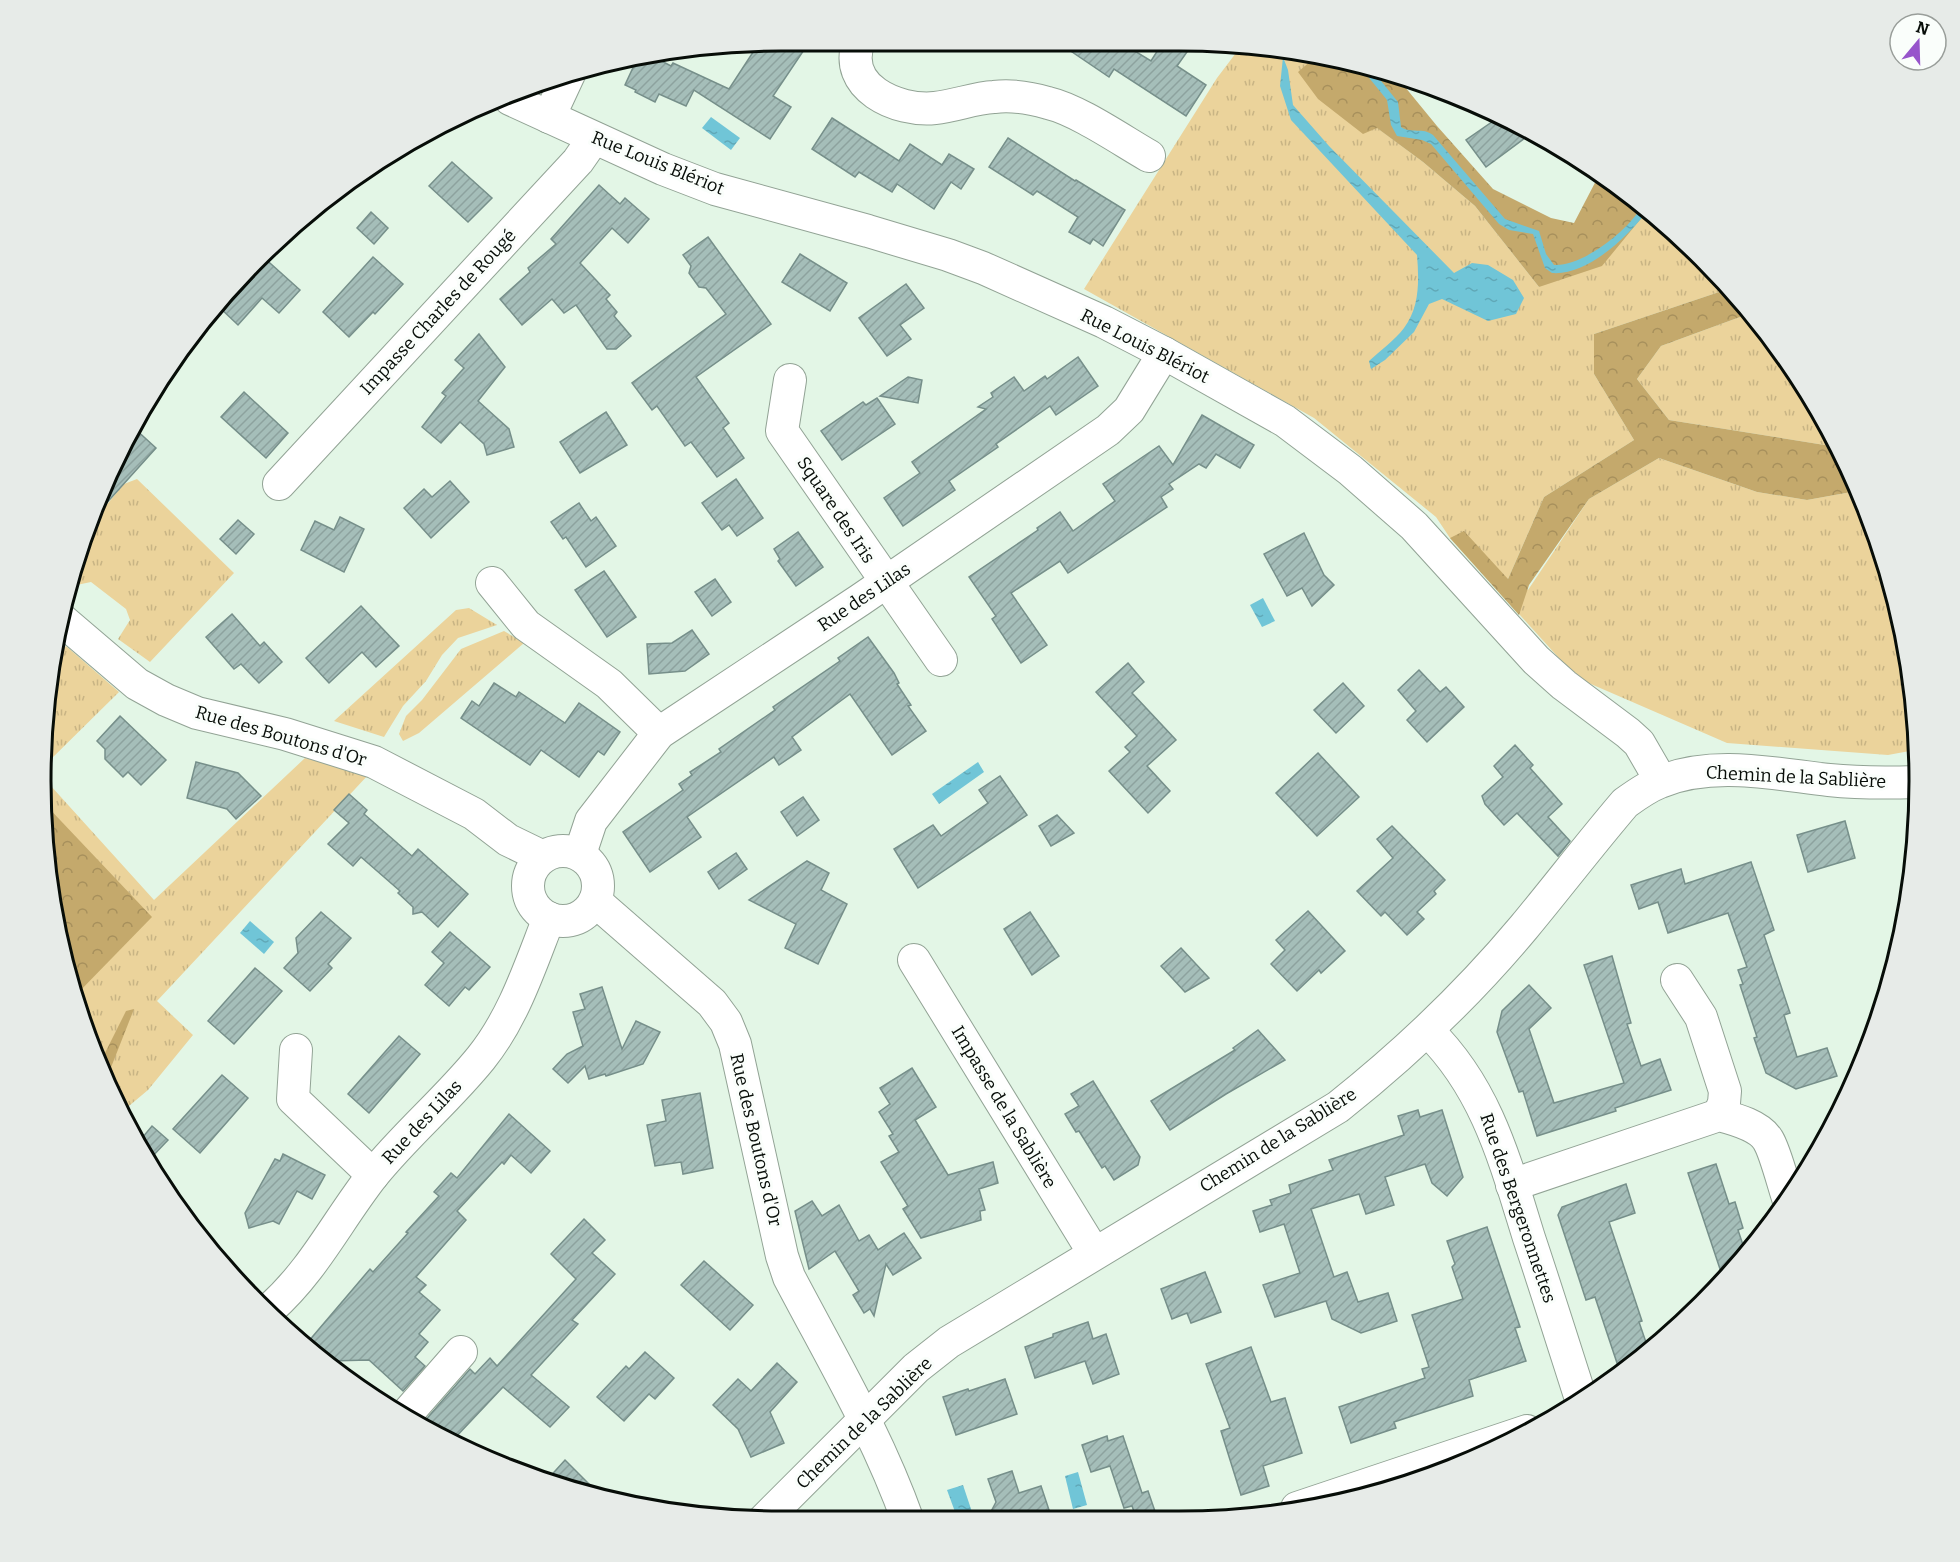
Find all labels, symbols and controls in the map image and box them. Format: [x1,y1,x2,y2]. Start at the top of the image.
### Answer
north arrow [1888,12,1948,72]
text: N [1914,17,1932,39]
street label: Rue Louis Blériot [588,126,728,200]
street label: Impasse Charles de Rougé [355,225,521,399]
street label: Rue Louis Blériot [1077,304,1213,388]
street label: Square des Iris [792,453,880,567]
street label: Rue des Lilas [813,558,915,636]
street label: Rue des Boutons d'Or [193,701,369,771]
street label: Chemin de la Sablière [1705,761,1887,793]
street label: Impasse de la Sablière [947,1022,1061,1192]
street label: Rue des Boutons d'Or [725,1051,787,1229]
street label: Rue des Lilas [377,1075,467,1169]
street label: Chemin de la Sablière [1196,1083,1360,1197]
street label: Rue des Bergeronnettes [1475,1110,1561,1306]
street label: Chemin de la Sablière [791,1352,937,1494]

